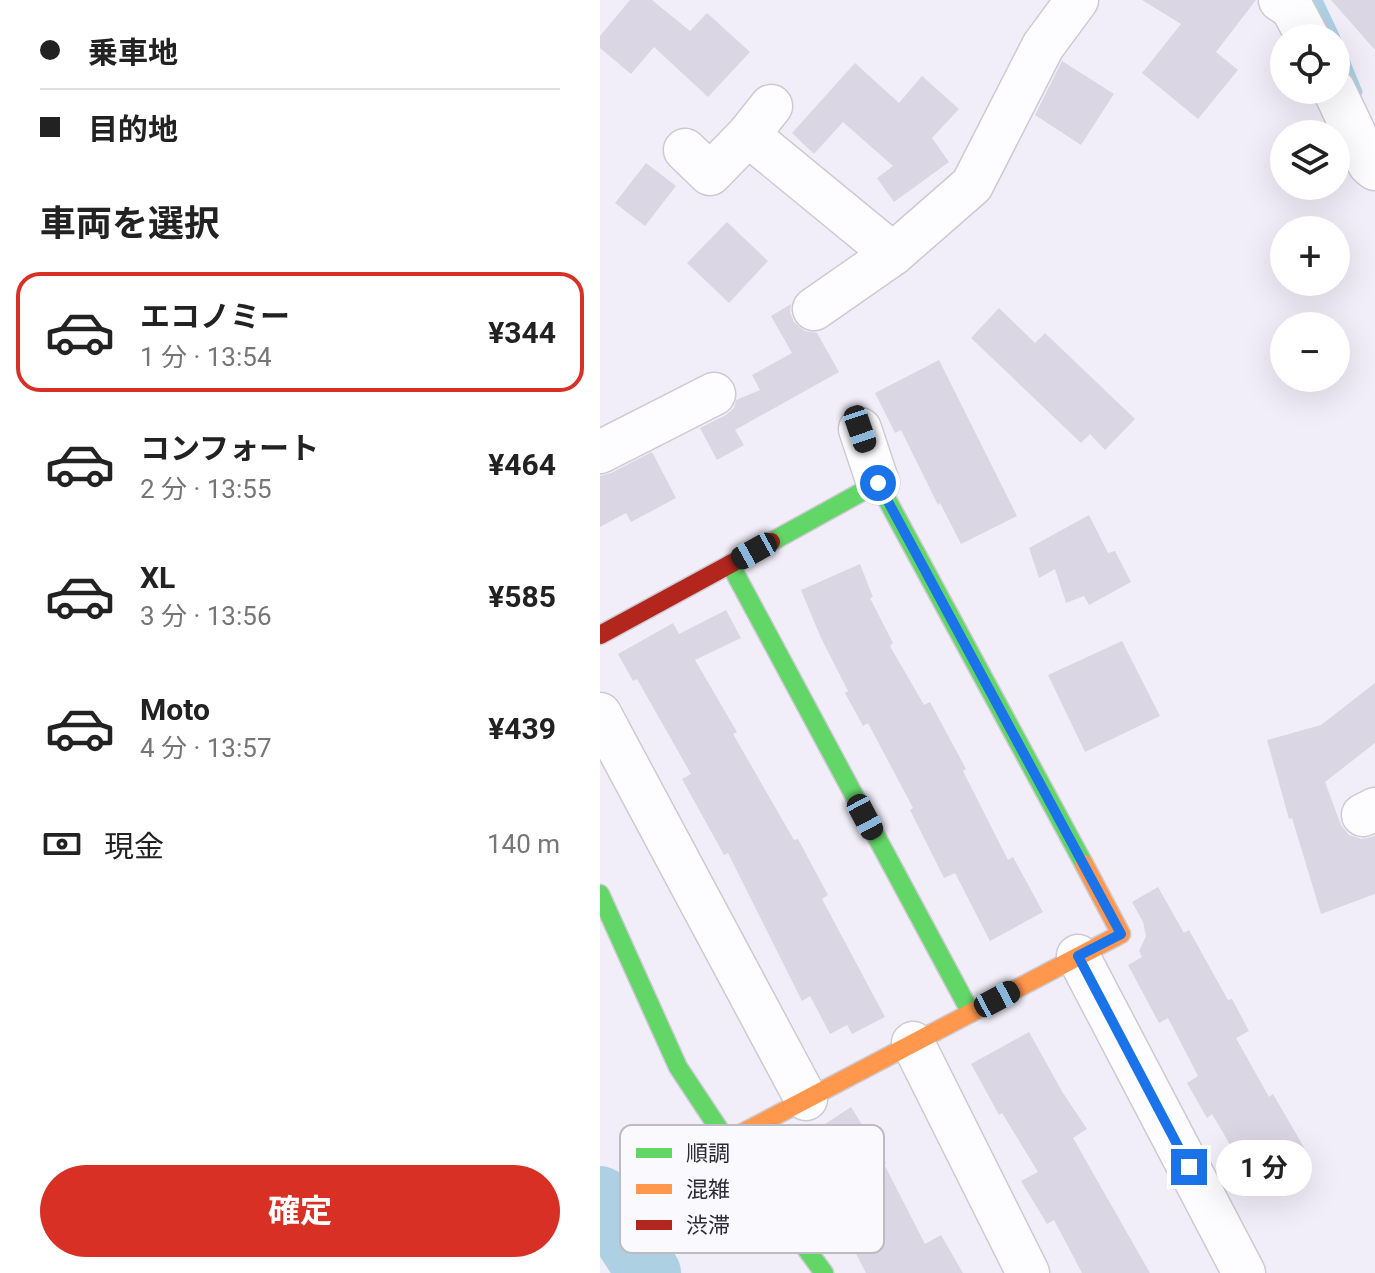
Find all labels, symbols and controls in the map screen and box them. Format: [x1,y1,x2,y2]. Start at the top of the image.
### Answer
map controls [1270,24,1350,392]
button: locate [1270,24,1350,104]
text: 乗車地 [88,35,178,70]
text: 目的地 [88,112,178,147]
button: layers [1270,120,1350,200]
text: 車両を選択 [40,203,220,245]
button: + [1270,216,1350,296]
icon: car [44,296,116,368]
text: エコノミー [140,299,290,334]
button: − [1270,312,1350,392]
text: ¥344 [488,315,556,350]
text: 1 分 · 13:54 [140,342,272,372]
car [841,402,879,456]
icon: car [44,428,116,500]
text: コンフォート [140,431,319,466]
text: ¥464 [488,447,556,482]
route start [860,465,896,501]
text: 2 分 · 13:55 [140,474,272,504]
car [727,529,781,573]
icon: car [44,560,116,632]
text: XL [140,560,175,595]
text: ¥585 [488,579,556,614]
text: 3 分 · 13:56 [140,601,272,631]
icon: car [44,692,116,764]
text: Moto [140,692,210,727]
text: ¥439 [488,711,556,746]
text: 4 分 · 13:57 [140,733,272,763]
car [843,790,887,844]
icon: cash [40,822,84,866]
text: 現金 [104,829,164,864]
text: 140 m [487,829,560,859]
car [970,977,1024,1021]
legend [620,1125,884,1253]
callout: 1 分 [1217,1139,1313,1195]
text: 順調 [686,1141,730,1166]
route end [1171,1149,1207,1185]
text: 1 分 [1240,1153,1288,1183]
button: 確定 [40,1165,560,1257]
text: 混雑 [686,1177,730,1202]
text: 渋滞 [686,1213,730,1238]

